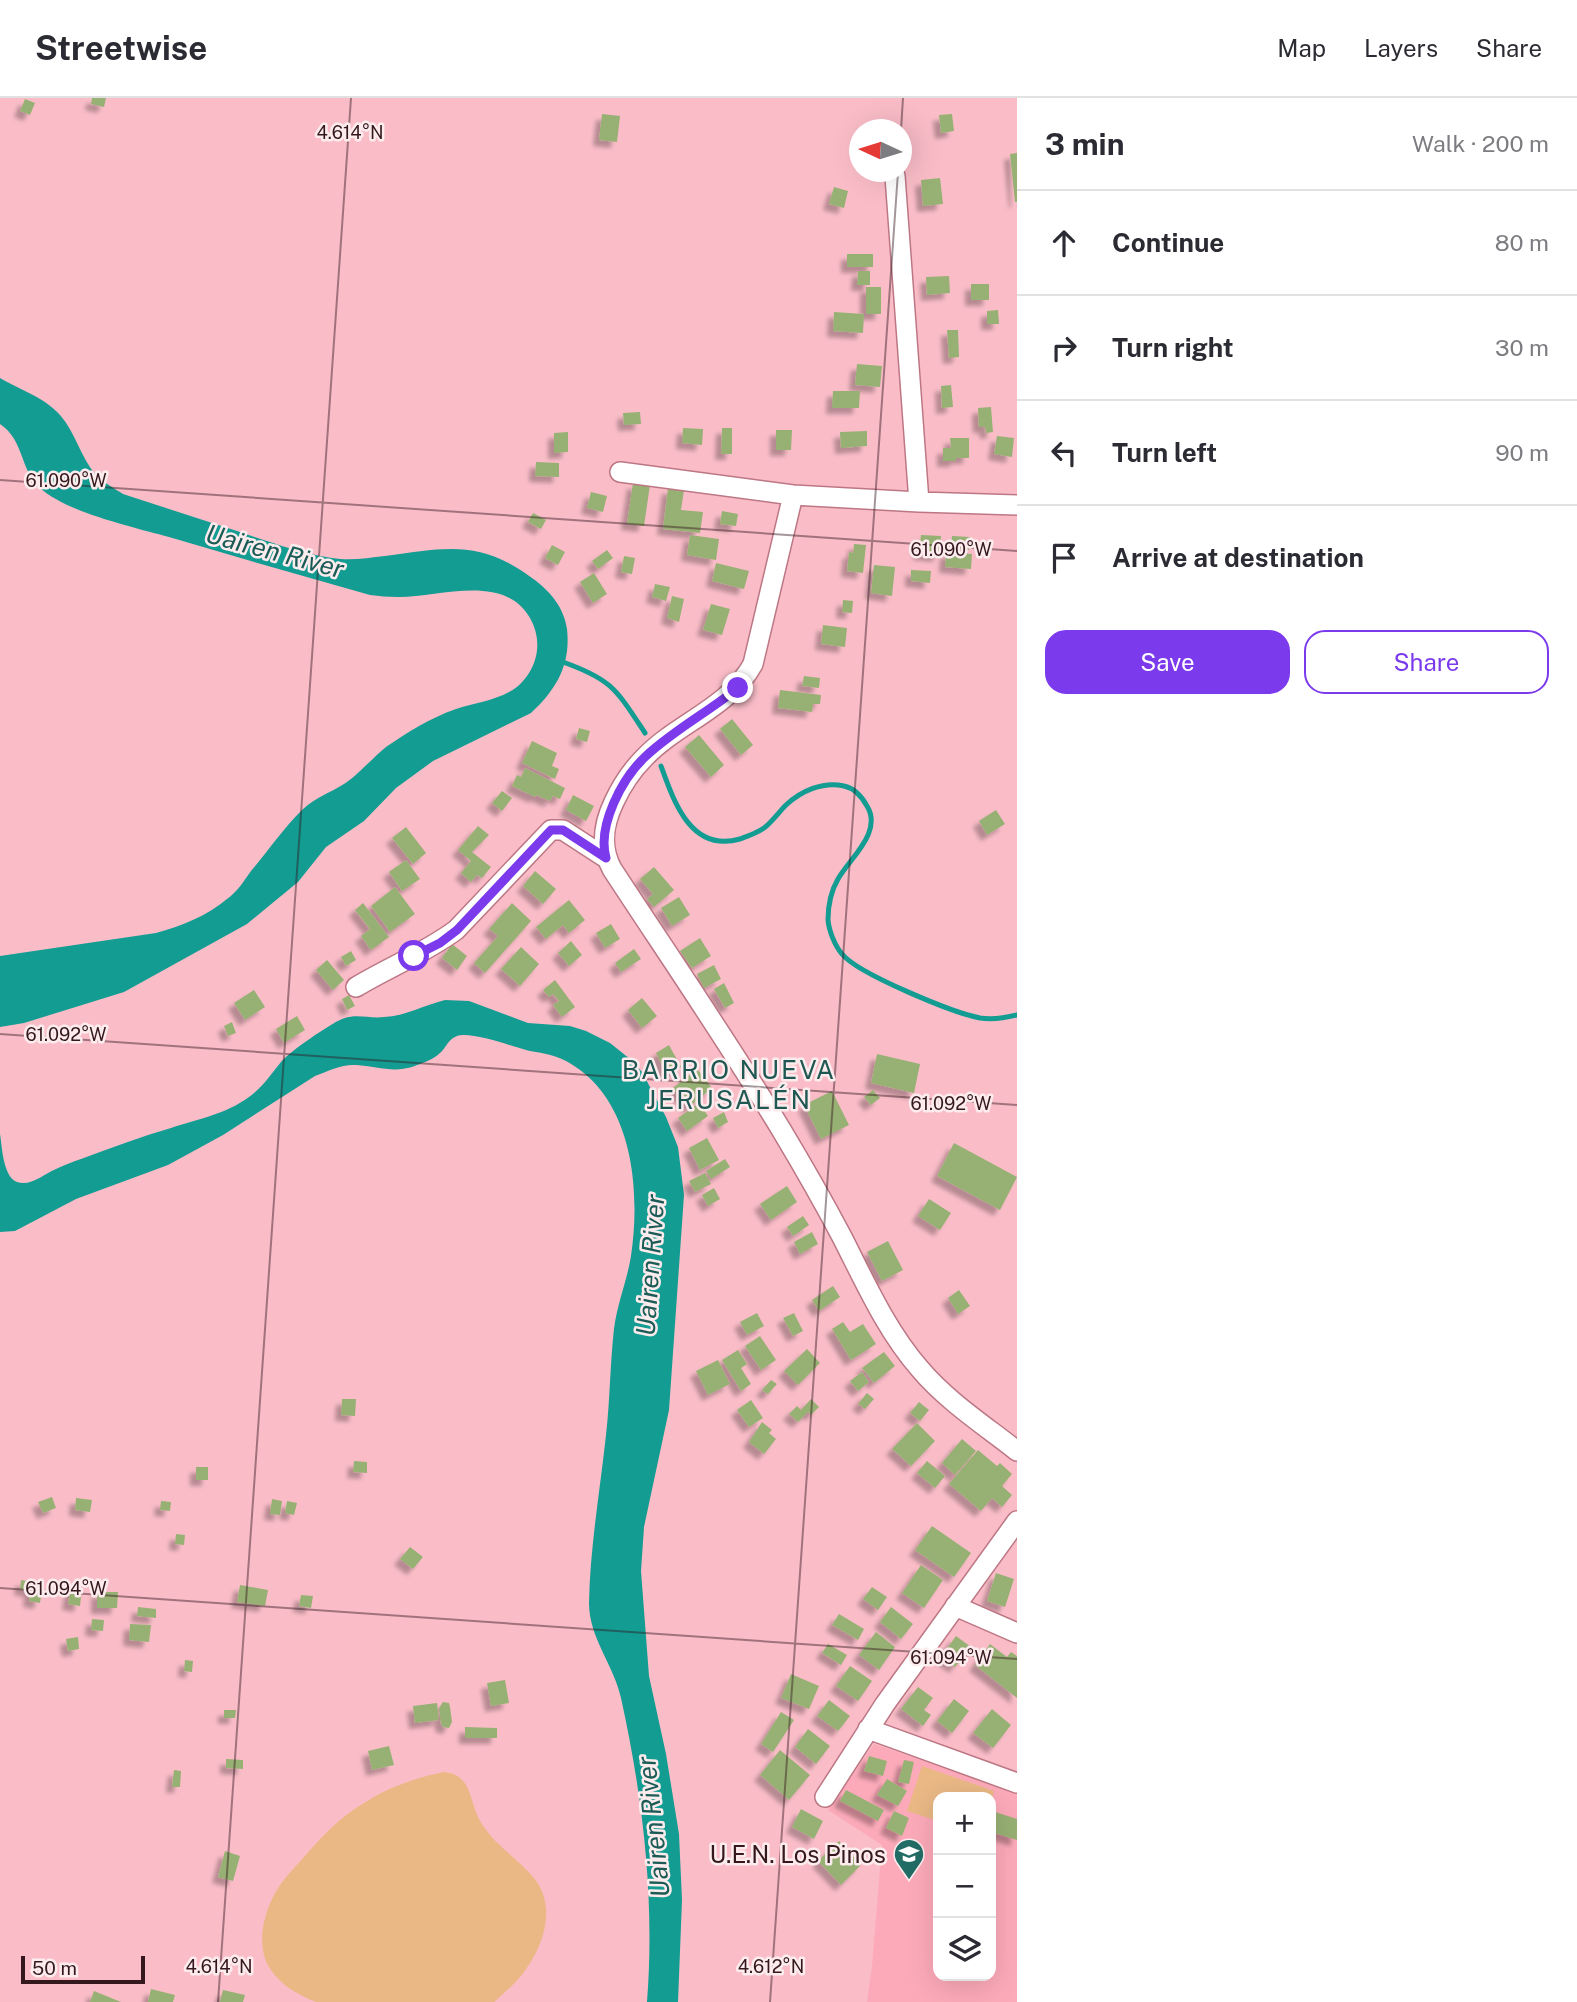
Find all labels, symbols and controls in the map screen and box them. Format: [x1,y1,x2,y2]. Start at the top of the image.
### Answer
text: Streetwise [35,29,207,67]
text: Map [1277,34,1326,62]
text: Layers [1364,34,1438,62]
text: Share [1476,34,1542,62]
north arrow [849,119,912,182]
text: 4.614°N [316,122,384,143]
text: 3 min [1045,126,1124,162]
text: Walk · 200 m [1412,130,1549,157]
icon: ahead [1045,224,1083,262]
text: Continue [1112,227,1224,258]
text: 80 m [1495,229,1549,256]
icon: right [1045,329,1083,367]
text: Turn right [1112,332,1234,363]
text: 30 m [1495,334,1549,361]
icon: left [1045,434,1083,472]
text: Turn left [1112,437,1217,468]
text: 90 m [1495,439,1549,466]
text: 61.090°W [25,470,107,491]
water label: Uairen River [202,518,348,584]
text: 61.090°W [910,539,992,560]
icon: arrive [1045,539,1083,577]
text: Arrive at destination [1112,542,1364,573]
button: Save [1045,630,1290,694]
button: Share [1304,630,1549,694]
route end [722,672,753,703]
route start [398,940,429,971]
text: 61.092°W [26,1024,106,1045]
district label: BARRIO NUEVA JERUSALÉN [622,1054,836,1115]
text: 61.092°W [911,1093,991,1114]
water label: Uairen River [630,1193,670,1337]
text: 61.094°W [25,1578,107,1599]
text: 61.094°W [910,1647,992,1668]
water label: Uairen River [630,1755,676,1899]
map controls [933,1792,996,1981]
button: + [933,1792,996,1855]
school or university icon: U.E.N. Los Pinos [892,1837,926,1881]
place label: U.E.N. Los Pinos [709,1840,886,1868]
button: − [933,1855,996,1918]
button: layers [933,1918,996,1981]
scale bar [21,1953,145,1985]
text: 4.614°N [185,1956,253,1977]
text: 4.612°N [738,1956,804,1977]
text: 50 m [32,1957,77,1979]

